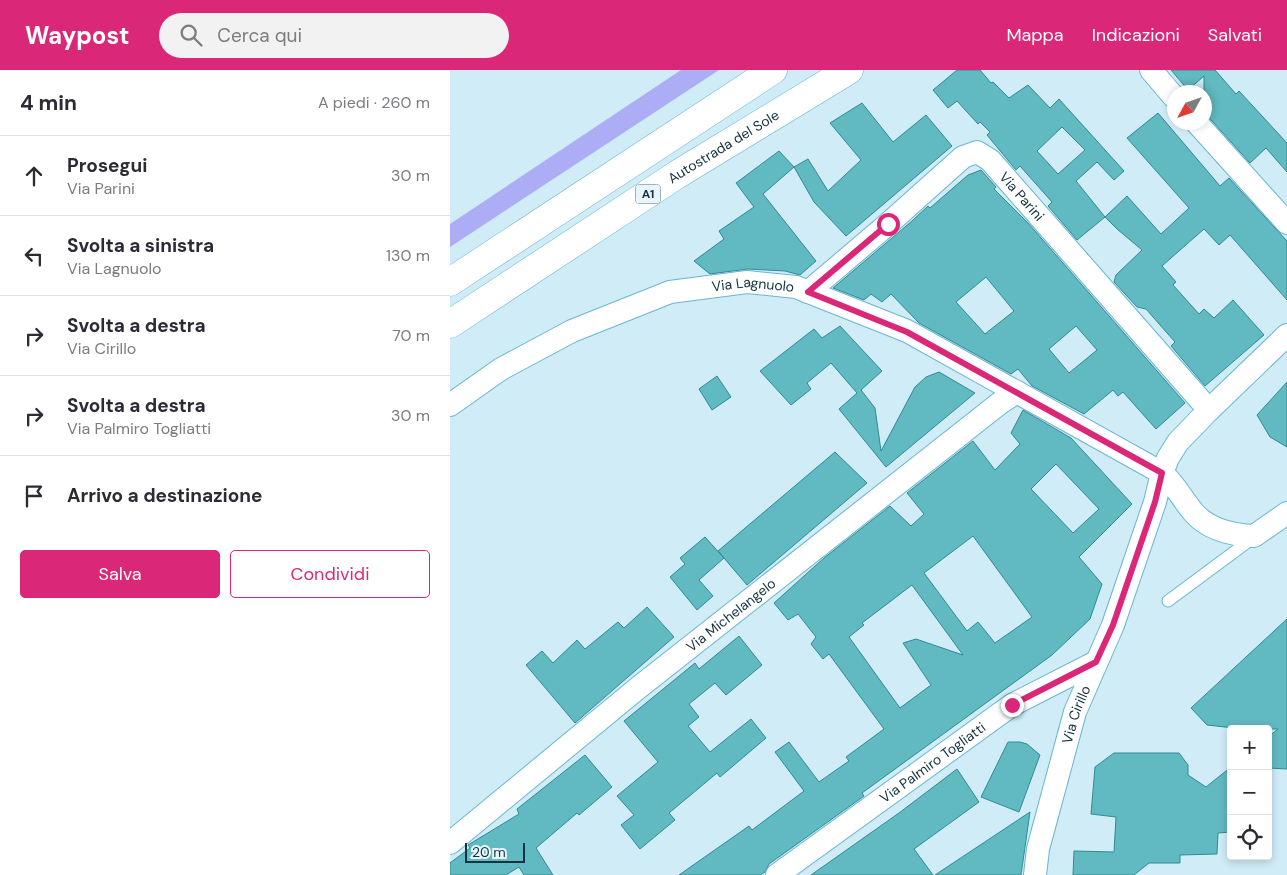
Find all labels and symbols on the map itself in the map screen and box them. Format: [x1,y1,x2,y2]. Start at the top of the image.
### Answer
north arrow [1167,85,1212,130]
street label: Autostrada del Sole [664,106,782,187]
street label: Via Parini [995,168,1048,225]
road number: A1 [636,185,660,204]
route start [877,213,900,236]
street label: Via Lagnuolo [711,273,795,296]
street label: Via Michelangelo [683,574,779,656]
street label: Via Cirillo [1058,683,1095,746]
route end [1001,694,1024,717]
street label: Via Palmiro Togliatti [876,718,989,807]
scale bar [465,840,525,863]

